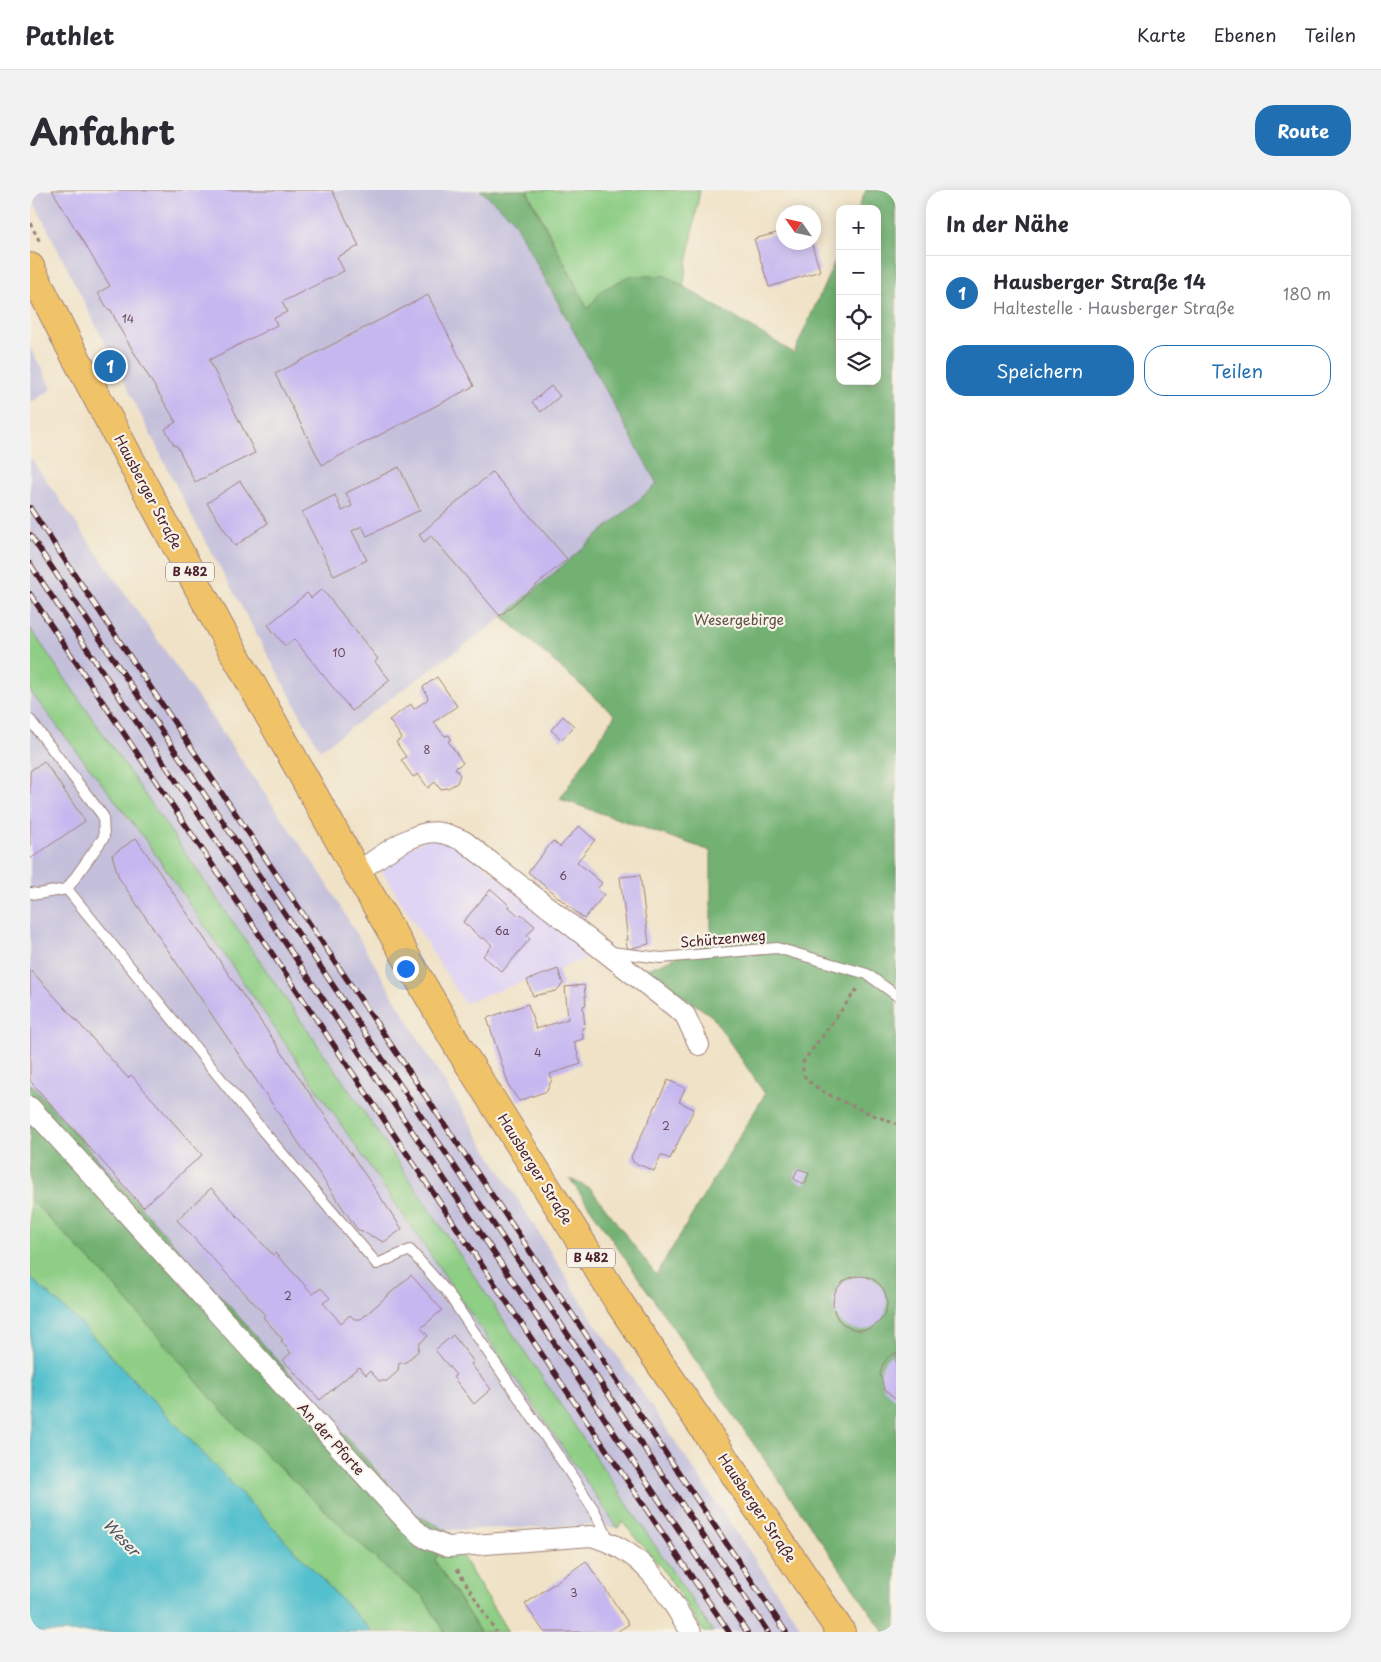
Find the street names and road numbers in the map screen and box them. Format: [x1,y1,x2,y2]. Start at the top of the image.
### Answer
street label: Hausberger Straße [109,431,188,553]
road number: B 482 [166,562,214,582]
street label: Schützenweg [679,924,767,953]
street label: Hausberger Straße [493,1109,578,1228]
road number: B 482 [567,1248,615,1268]
street label: An der Pforte [293,1398,370,1480]
street label: Hausberger Straße [713,1449,802,1566]

